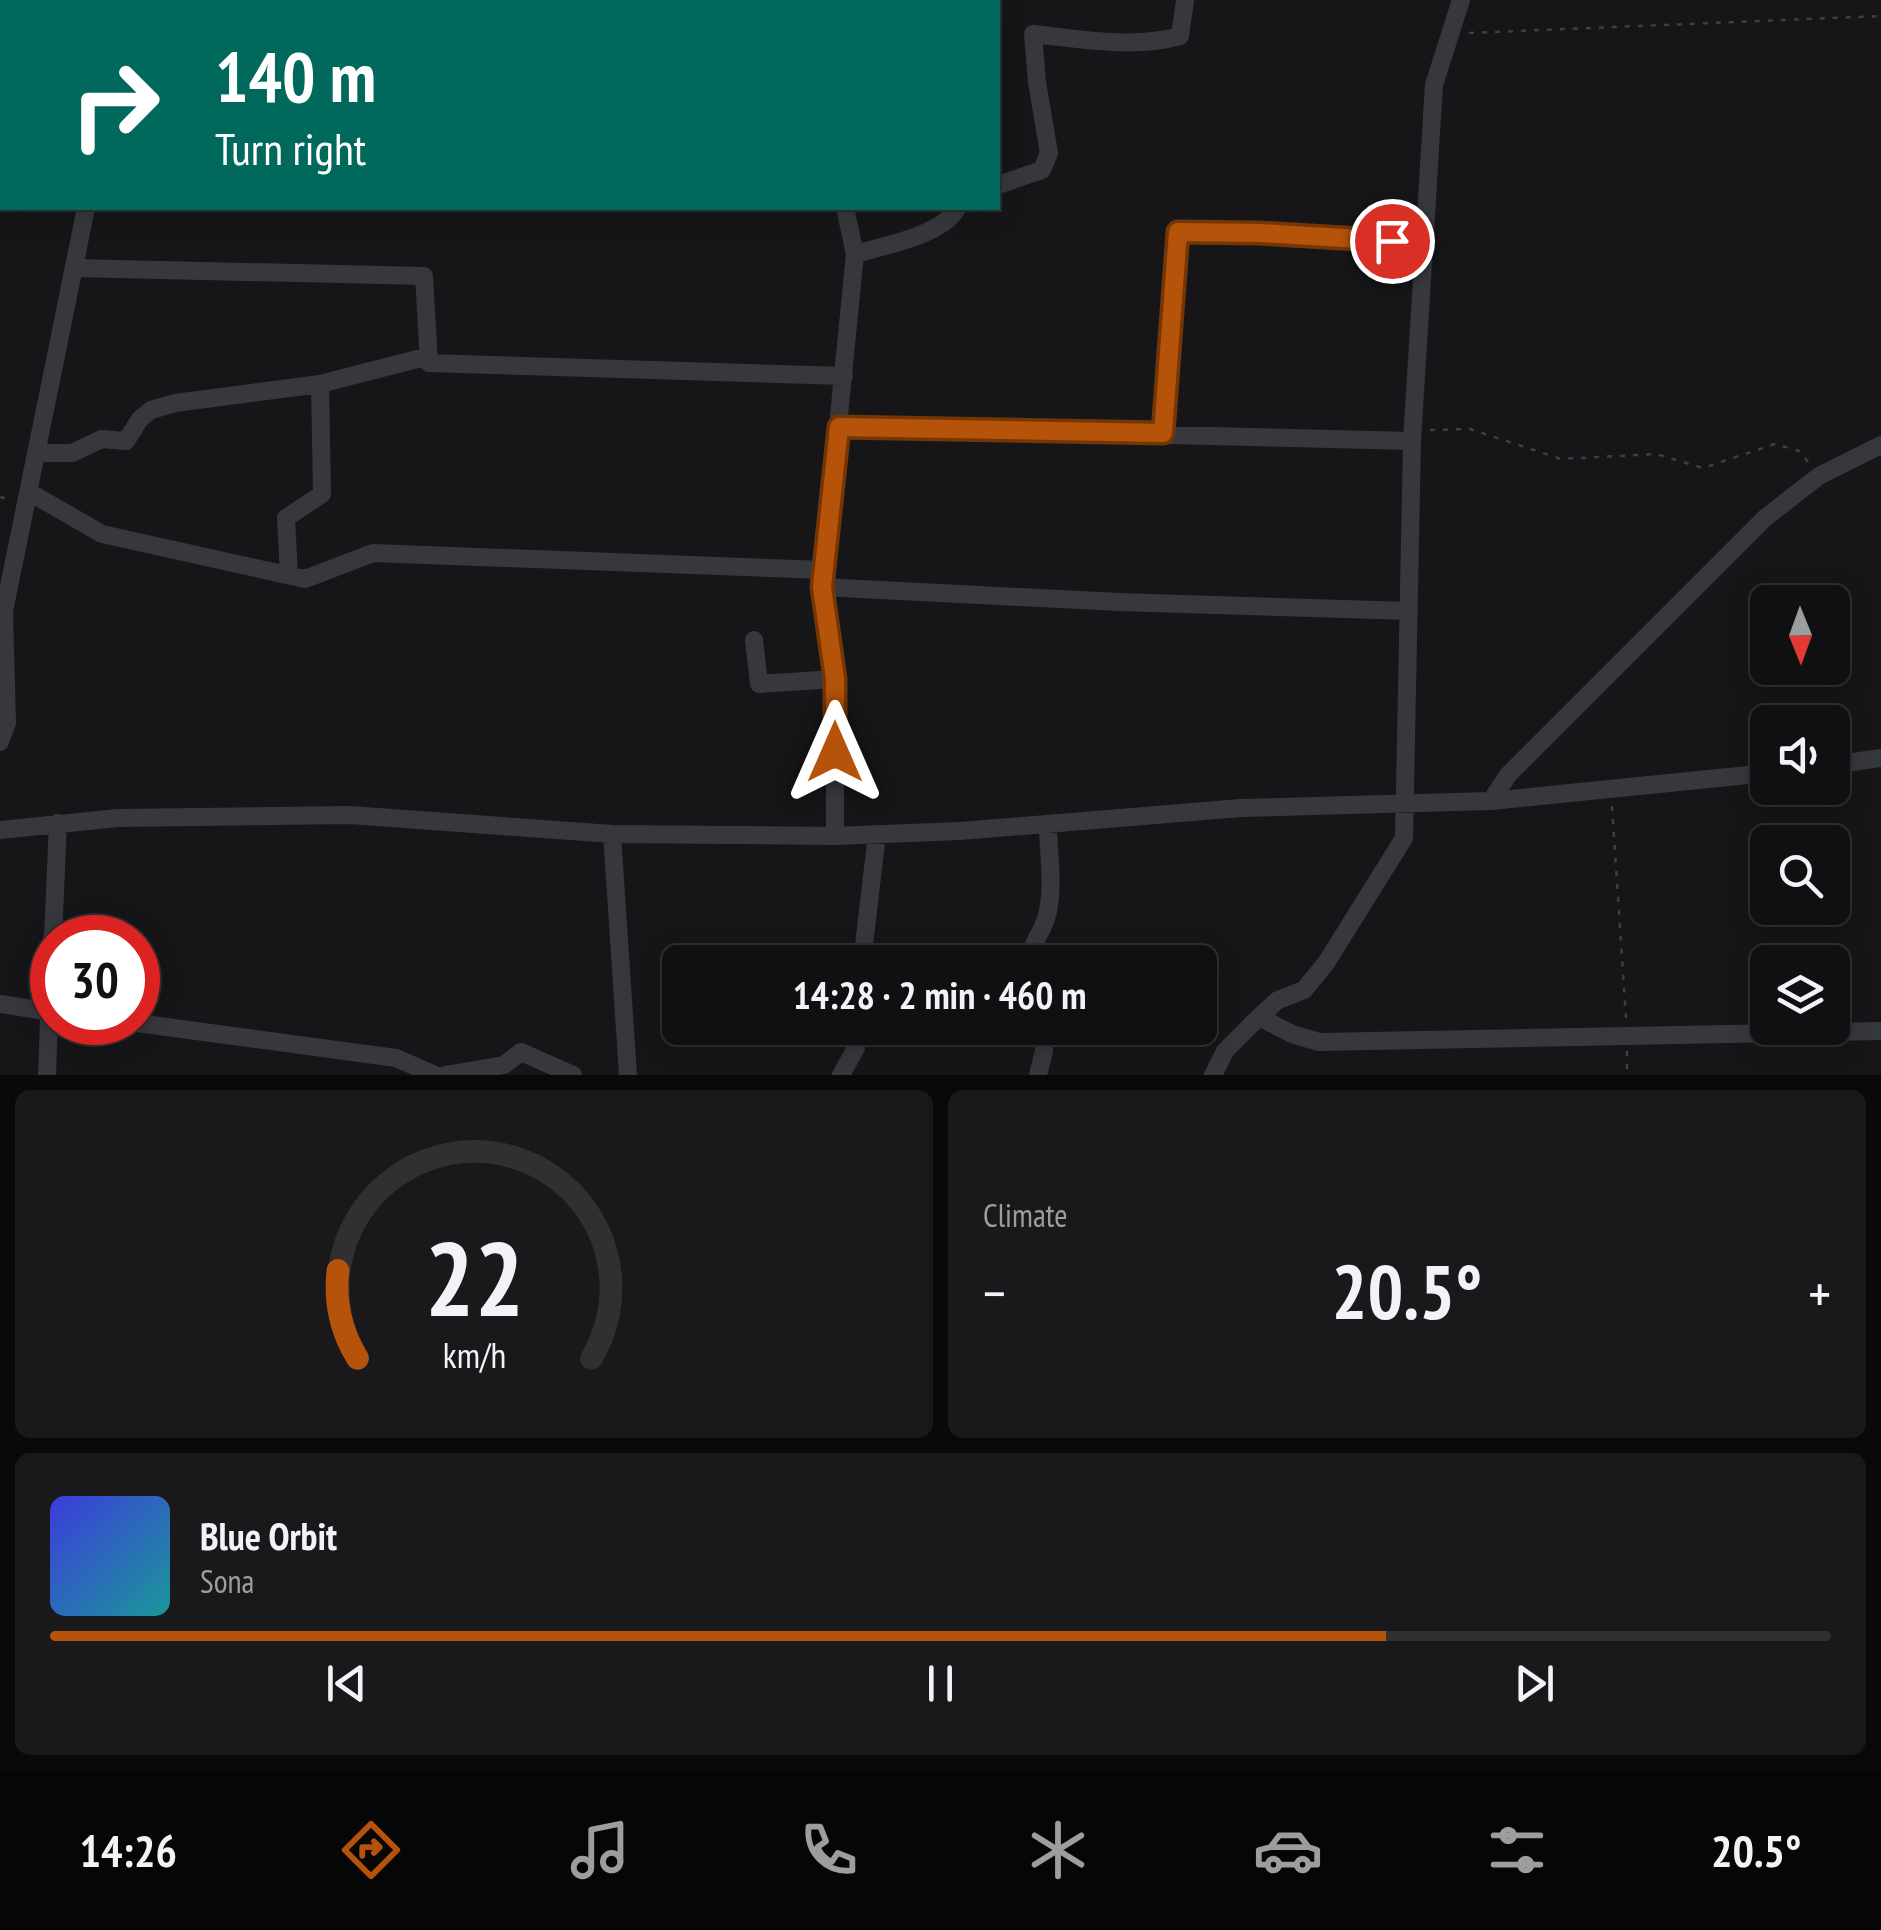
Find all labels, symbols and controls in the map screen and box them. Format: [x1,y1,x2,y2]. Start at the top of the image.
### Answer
text: 140 m [215,31,376,121]
icon: right [50,40,180,170]
text: Turn right [215,119,366,177]
pin [1350,199,1435,284]
icon: arrive [1365,214,1420,269]
north arrow [1750,585,1850,685]
map controls [1750,585,1850,1045]
position arrow [783,700,887,804]
button: sound [1750,705,1850,805]
button: search [1750,825,1850,925]
speed limit sign: 30 [30,915,160,1045]
button: layers [1750,945,1850,1045]
text: 14:28 · 2 min · 460 m [793,970,1086,1019]
text: Climate [983,1194,1067,1236]
text: 22 [424,1210,524,1345]
text: 20.5° [1332,1243,1482,1340]
text: − [983,1257,1006,1328]
text: + [1808,1257,1831,1328]
text: km/h [442,1332,506,1378]
text: Blue Orbit [200,1511,337,1560]
text: Sona [200,1560,254,1602]
icon: previous [319,1656,374,1711]
icon: pause [913,1656,968,1711]
icon: next [1507,1656,1562,1711]
icon: directions [336,1815,406,1885]
icon: music [565,1815,635,1885]
icon: phone [794,1815,864,1885]
icon: climate [1023,1815,1093,1885]
icon: car [1253,1815,1323,1885]
icon: filters [1482,1815,1552,1885]
text: 14:26 [80,1821,177,1879]
text: 20.5° [1711,1821,1801,1879]

